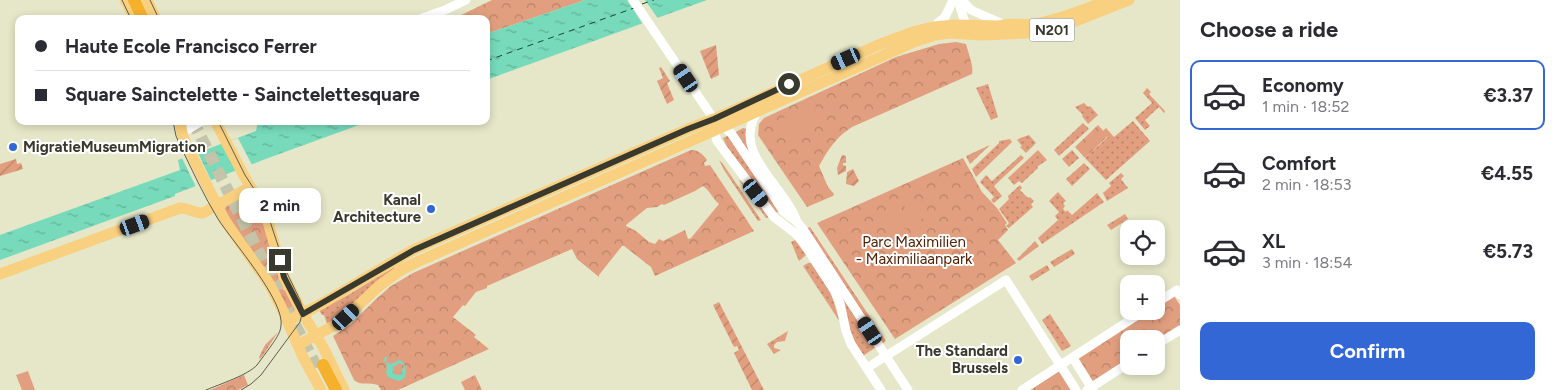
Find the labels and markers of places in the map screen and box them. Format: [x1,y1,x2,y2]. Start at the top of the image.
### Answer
place label: MigratieMuseumMigration [23,138,206,156]
marker: MigratieMuseumMigration [7,141,19,153]
place label: Kanal Architecture [333,191,422,226]
marker: Kanal Architecture [425,203,437,215]
place label: The Standard Brussels [916,342,1008,377]
marker: The Standard Brussels [1012,354,1024,366]

